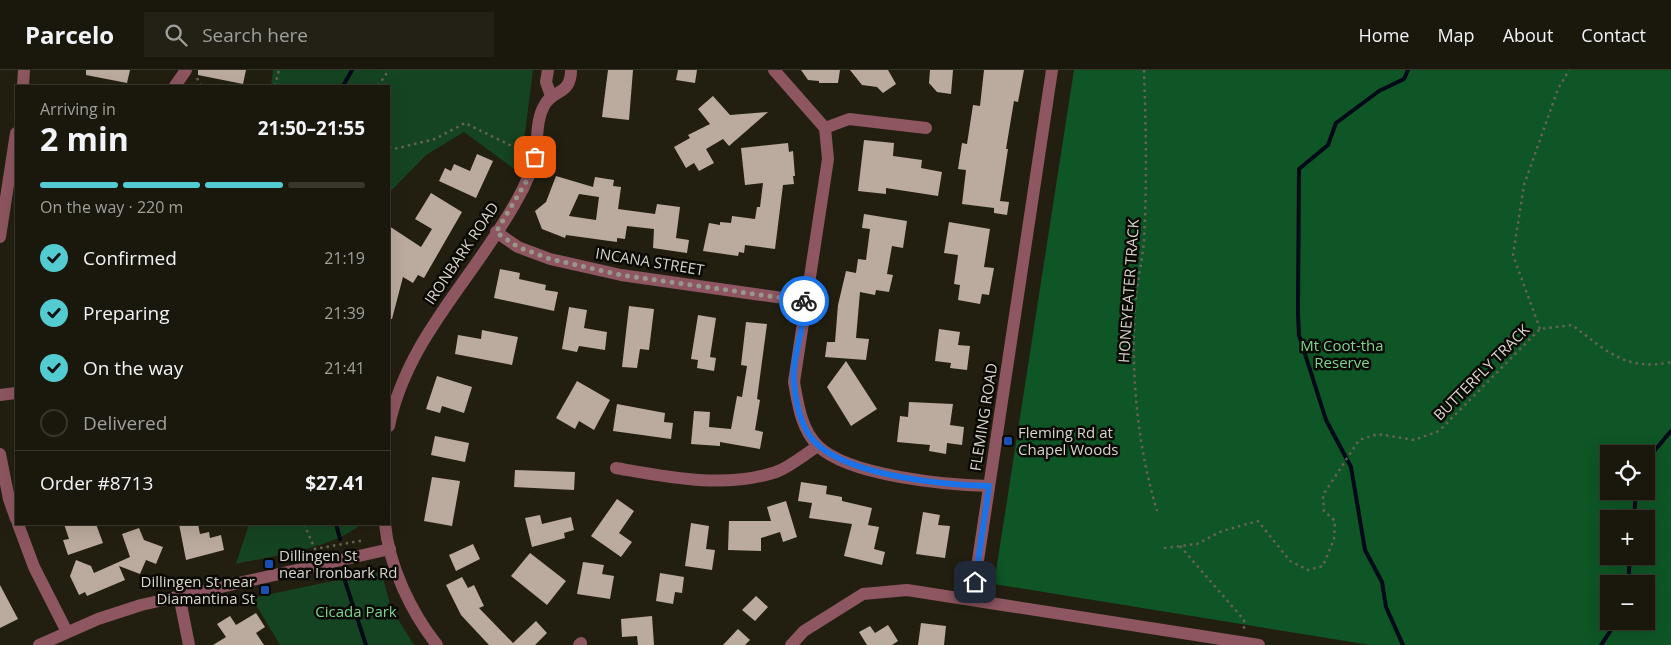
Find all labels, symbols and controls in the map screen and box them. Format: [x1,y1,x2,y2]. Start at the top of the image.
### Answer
search box [144,12,494,57]
text: Parcelo [25,18,114,51]
icon: search [162,21,190,49]
text: Search here [202,22,308,48]
text: Home [1359,23,1409,47]
text: Map [1437,23,1475,47]
text: About [1503,23,1553,47]
text: Contact [1581,23,1646,47]
text: Arriving in [40,98,116,120]
text: 21:50–21:55 [258,115,365,141]
text: 2 min [40,117,129,160]
pin [514,136,556,178]
icon: bag [521,143,549,171]
text: On the way · 220 m [40,196,183,218]
street label: IRONBARK ROAD [419,198,503,308]
street label: HONEYEATER TRACK [1113,218,1143,363]
street label: INCANA STREET [594,243,706,280]
icon: check [40,244,68,272]
text: Confirmed [83,245,177,271]
text: 21:19 [324,247,365,269]
courier [779,276,829,326]
icon: bike [790,287,818,315]
icon: check [40,299,68,327]
text: Preparing [83,300,170,326]
text: 21:39 [324,302,365,324]
street label: BUTTERFLY TRACK [1429,319,1534,424]
park label: Mt Coot-tha Reserve [1300,335,1384,372]
icon: check [40,354,68,382]
text: On the way [83,355,183,381]
text: 21:41 [324,357,365,379]
street label: FLEMING ROAD [965,362,1001,472]
text: Delivered [83,410,167,436]
place label: Fleming Rd at Chapel Woods [1018,422,1119,459]
marker: Fleming Rd at Chapel Woods [1002,435,1014,447]
map controls [1600,445,1655,630]
button: locate [1600,445,1655,500]
text: Order #8713 [40,470,153,496]
text: $27.41 [305,470,365,496]
button: + [1600,510,1655,565]
place label: Dillingen St near Ironbark Rd [279,545,397,582]
marker: Dillingen St near Ironbark Rd [263,558,275,570]
pin [954,561,996,603]
icon: home [961,568,989,596]
place label: Dillingen St near Diamantina St [141,571,255,608]
button: − [1600,575,1655,630]
marker: Dillingen St near Diamantina St [259,584,271,596]
park label: Cicada Park [315,601,397,621]

